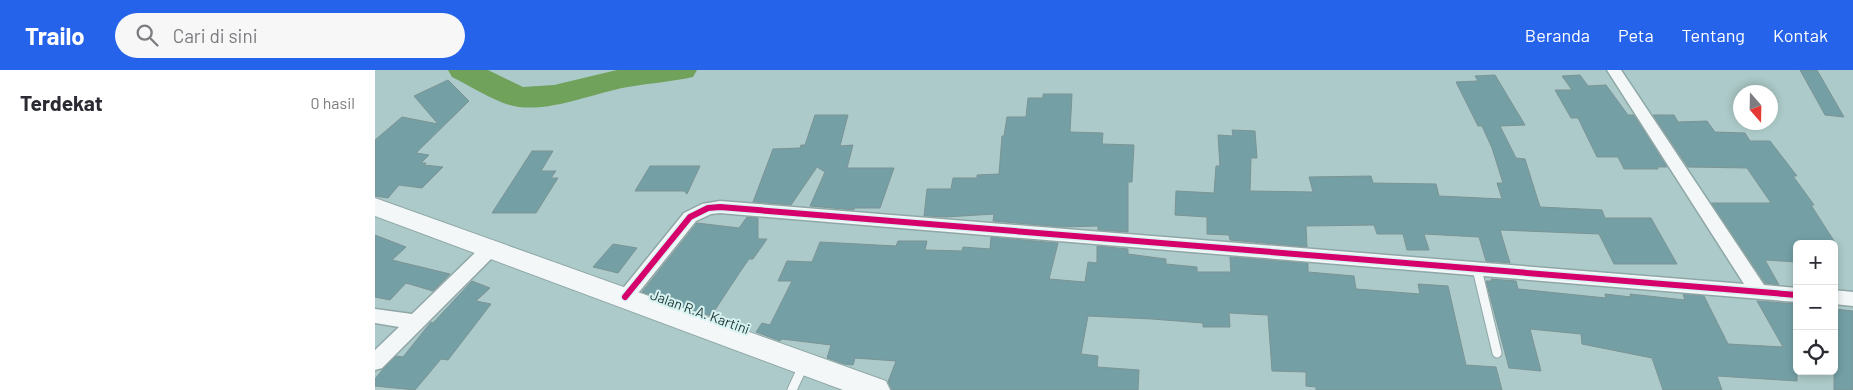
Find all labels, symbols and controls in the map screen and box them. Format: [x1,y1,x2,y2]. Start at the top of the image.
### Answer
search box [115,13,465,58]
text: Trailo [25,21,85,50]
icon: search [133,21,161,49]
text: Cari di sini [173,24,258,47]
text: Beranda [1525,24,1590,46]
text: Peta [1618,24,1654,46]
text: Tentang [1682,24,1745,46]
text: Kontak [1773,24,1828,46]
north arrow [1733,85,1778,130]
text: Terdekat [20,90,103,115]
text: 0 hasil [311,93,355,112]
map controls [1793,240,1838,375]
button: + [1793,240,1838,285]
button: − [1793,285,1838,330]
street label: Jalan R.A. Kartini [648,286,752,337]
button: locate [1793,330,1838,375]

